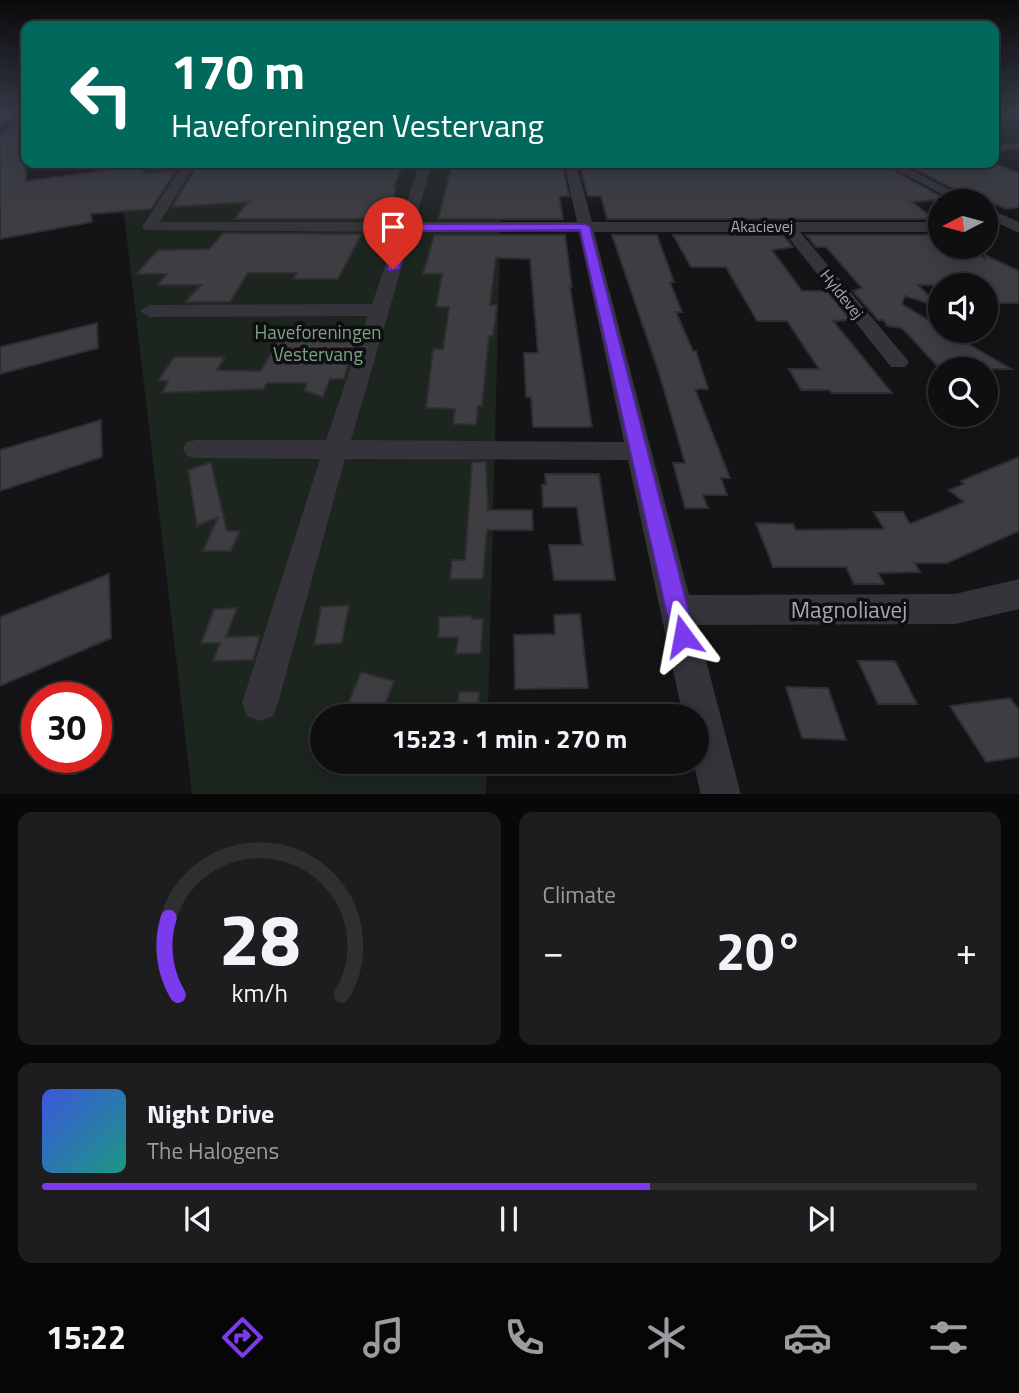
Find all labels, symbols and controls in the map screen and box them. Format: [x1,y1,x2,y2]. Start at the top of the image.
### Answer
text: 170 m [171,33,305,108]
icon: left [56,49,147,140]
text: Haveforeningen Vestervang [171,101,544,149]
north arrow [928,189,998,259]
map controls [928,189,998,427]
pin [363,197,423,269]
icon: arrive [374,208,412,246]
street label: Akacievej [731,214,793,238]
street label: Hyldevej [814,264,870,324]
button: sound [928,273,998,343]
park label: Haveforeningen Vestervang [254,317,382,368]
button: search [928,357,998,427]
street label: Magnoliavej [791,592,907,627]
position arrow [646,599,720,673]
speed limit sign: 30 [21,682,112,773]
text: 15:23 · 1 min · 270 m [392,719,627,758]
text: Climate [543,877,616,912]
text: 28 [218,883,300,993]
text: 20° [716,911,803,990]
text: − [543,922,564,980]
text: + [956,922,977,980]
text: km/h [231,973,288,1011]
text: Night Drive [147,1094,274,1133]
text: The Halogens [147,1133,279,1168]
icon: previous [179,1200,217,1238]
icon: pause [490,1200,528,1238]
icon: next [802,1200,840,1238]
text: 15:22 [46,1313,126,1361]
icon: directions [218,1313,267,1362]
icon: music [359,1313,408,1362]
icon: phone [500,1313,549,1362]
icon: climate [642,1313,691,1362]
icon: car [783,1313,832,1362]
icon: filters [924,1313,973,1362]

